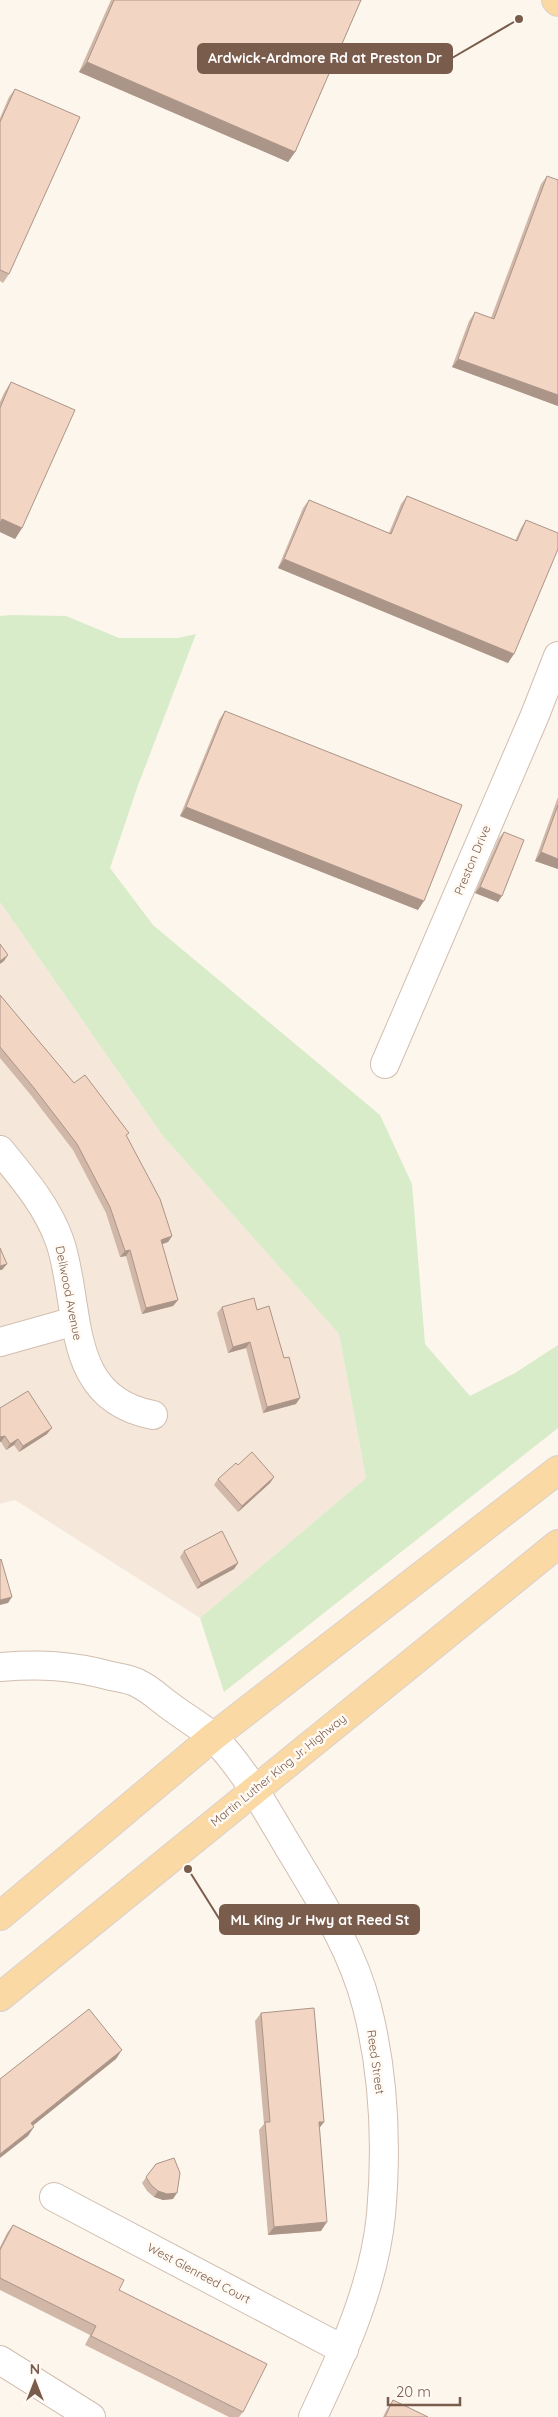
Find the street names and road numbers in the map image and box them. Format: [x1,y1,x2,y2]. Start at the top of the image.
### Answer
street label: Preston Drive [451,823,493,897]
street label: Dellwood Avenue [52,1244,86,1342]
street label: Martin Luther King Jr. Highway [207,1711,349,1829]
street label: Reed Street [364,2029,388,2095]
street label: West Glenreed Court [145,2239,253,2307]

